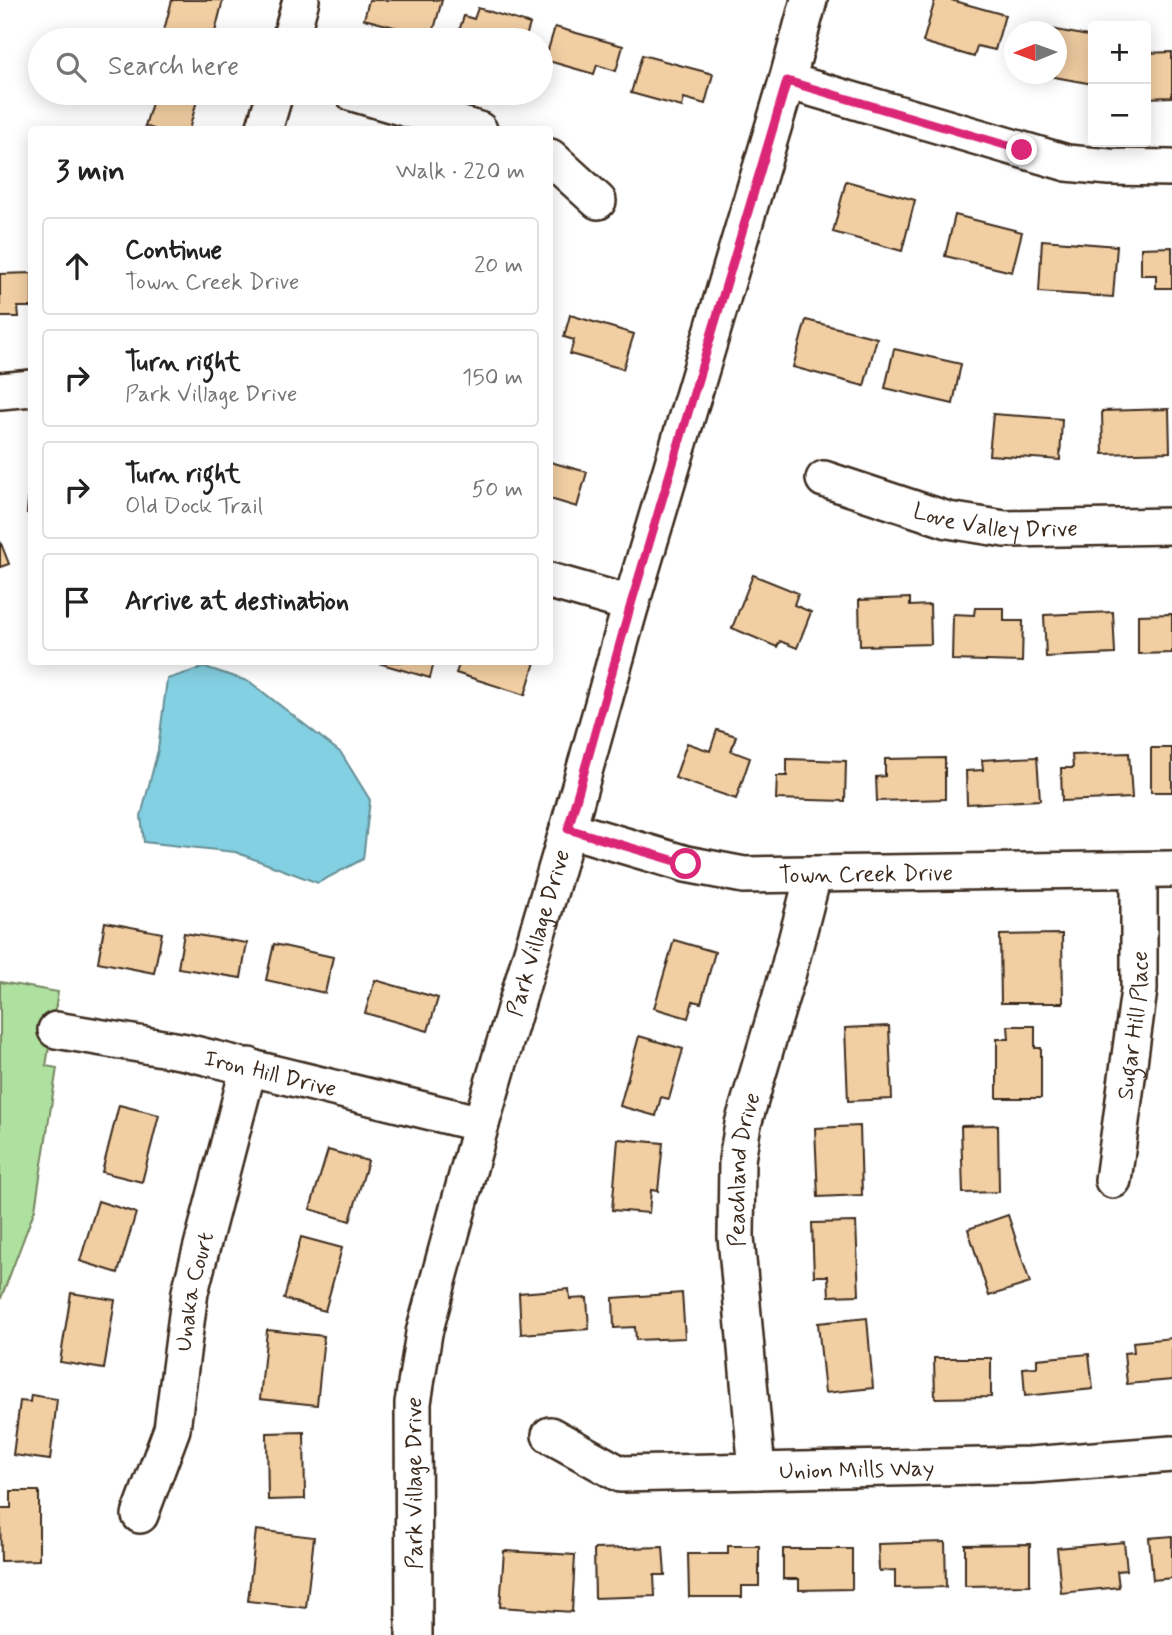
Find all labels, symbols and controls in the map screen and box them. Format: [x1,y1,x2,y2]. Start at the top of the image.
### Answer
north arrow [1004,21,1067,84]
map controls [1088,21,1151,147]
button: + [1088,21,1151,84]
search box [28,28,553,105]
icon: search [52,48,90,86]
text: Search here [108,50,239,84]
button: − [1088,84,1151,147]
route end [1006,134,1037,165]
text: 3 min [56,152,125,191]
text: Walk · 220 m [396,157,525,187]
text: Continue [125,234,222,268]
icon: ahead [58,247,96,285]
text: 20 m [474,251,523,281]
text: Town Creek Drive [125,268,299,298]
text: Turn right [125,346,241,380]
icon: right [58,359,96,397]
text: 150 m [462,363,523,393]
text: Park Village Drive [125,380,297,410]
text: Turn right [125,458,241,492]
icon: right [58,471,96,509]
text: 50 m [472,475,523,505]
text: Old Dock Trail [125,492,263,522]
street label: Love Valley Drive [909,496,1078,546]
icon: arrive [58,583,96,621]
text: Arrive at destination [125,585,349,619]
street label: Park Village Drive [501,846,578,1020]
route start [670,848,701,879]
street label: Town Creek Drive [778,859,953,892]
street label: Sugar Hill Place [1111,951,1156,1102]
street label: Iron Hill Drive [201,1044,339,1105]
street label: Peachland Drive [723,1089,769,1248]
street label: Unaka Court [169,1229,222,1353]
street label: Park Village Drive [400,1395,431,1569]
street label: Union Mills Way [779,1454,935,1488]

